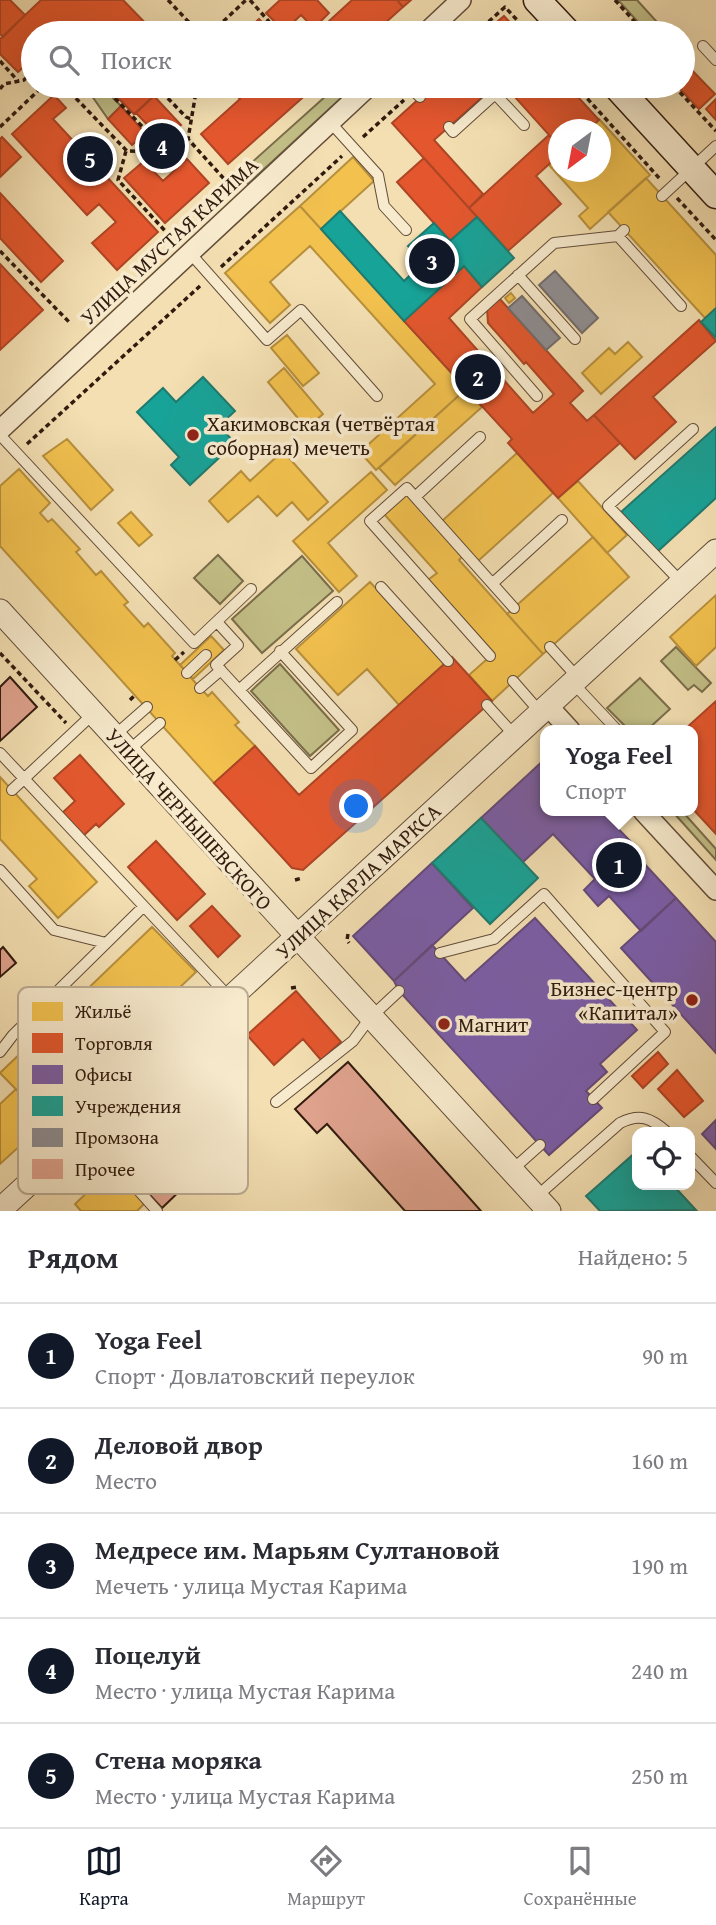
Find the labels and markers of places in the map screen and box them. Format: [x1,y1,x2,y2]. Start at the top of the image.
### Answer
pin: 4 [139,120,185,172]
pin: 5 [67,133,113,185]
pin: 3 [409,235,455,287]
pin: 2 [455,351,501,403]
place label: Хакимовская (четвёртая соборная) мечеть [207,408,436,463]
marker: Хакимовская (четвёртая соборная) мечеть [185,427,201,443]
pin: 1 [596,839,642,891]
place label: Бизнес-центр «Капитал» [550,973,678,1028]
marker: Бизнес-центр «Капитал» [684,992,700,1008]
place label: Магнит [458,1009,528,1040]
marker: Магнит [436,1016,452,1032]

